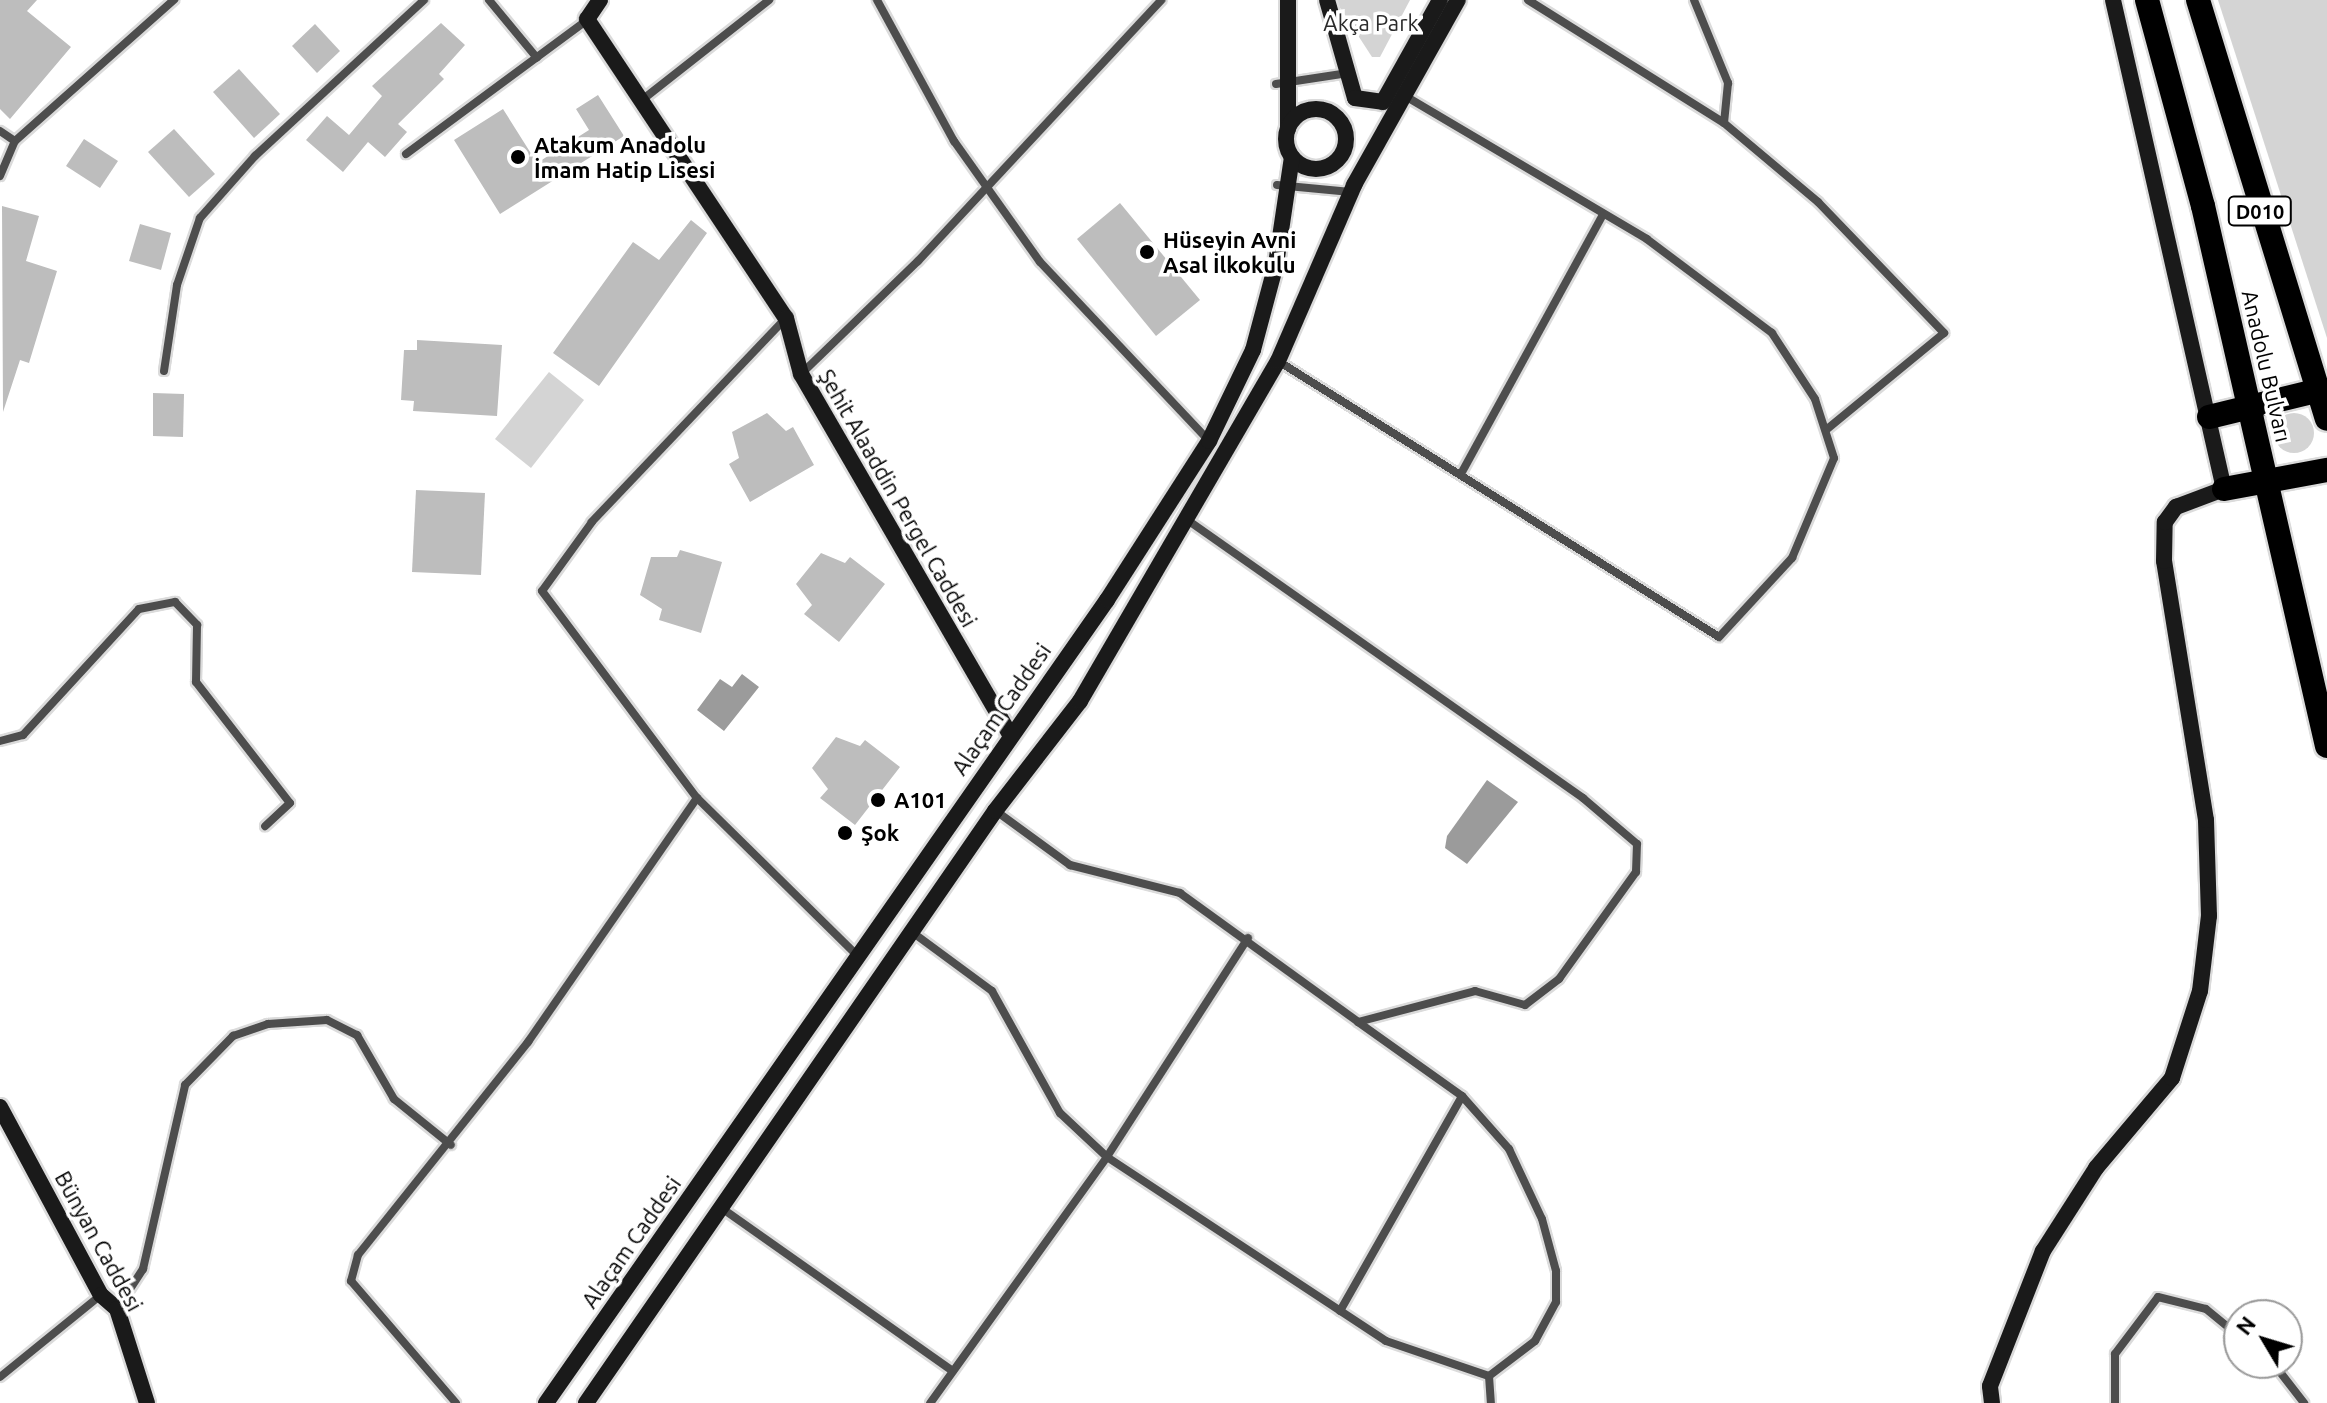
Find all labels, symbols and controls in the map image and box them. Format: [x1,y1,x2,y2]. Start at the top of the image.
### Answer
park label: Akça Park [1323,10,1419,36]
place label: Atakum Anadolu İmam Hatip Lisesi [534,131,715,182]
marker: Atakum Anadolu İmam Hatip Lisesi [509,148,527,166]
road number: D010 [2226,195,2294,227]
place label: Hüseyin Avni Asal İlkokulu [1163,226,1296,278]
marker: Hüseyin Avni Asal İlkokulu [1138,243,1156,261]
street label: Anadolu Bulvarı [2237,287,2297,445]
street label: Şehit Alaaddin Pergel Caddesi [813,365,983,631]
street label: Alaçam Caddesi [946,638,1056,780]
place label: A101 [894,787,947,813]
marker: A101 [869,791,887,809]
place label: Şok [861,820,899,846]
marker: Şok [836,824,854,842]
street label: Bünyan Caddesi [50,1166,148,1316]
street label: Alaçam Caddesi [576,1171,686,1313]
north arrow [2223,1299,2303,1379]
text: N [2230,1311,2260,1339]

